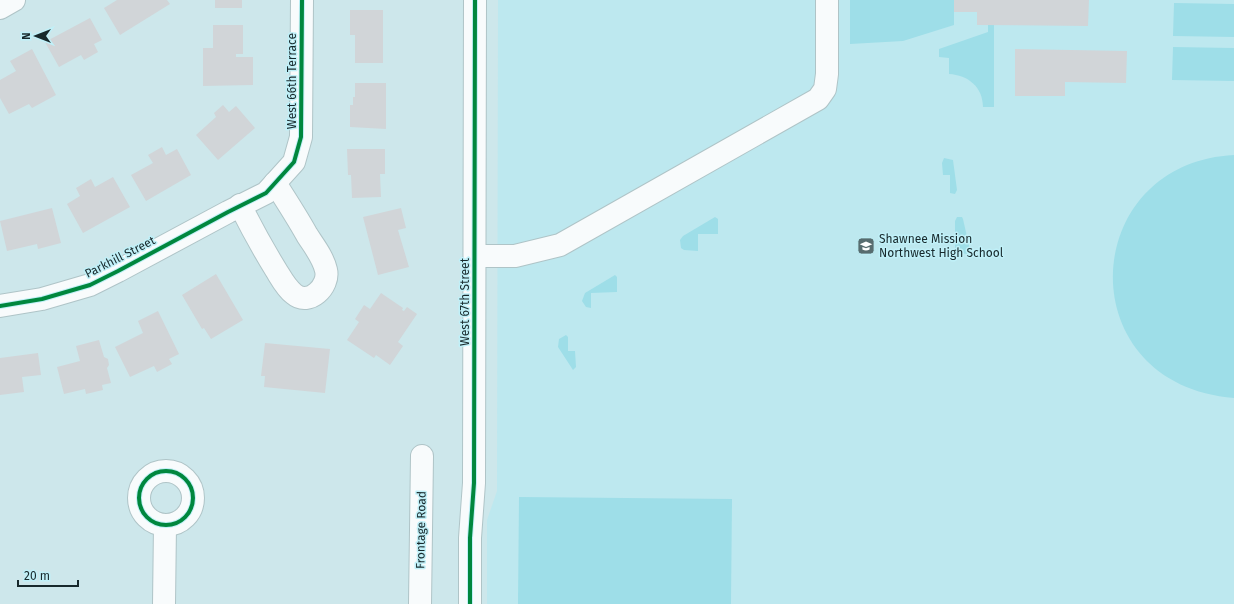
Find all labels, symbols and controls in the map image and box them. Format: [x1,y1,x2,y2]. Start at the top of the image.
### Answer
north arrow [16,16,56,56]
text: N [20,32,33,40]
street label: West 66th Terrace [285,33,299,129]
place label: Shawnee Mission Northwest High School [879,232,1004,260]
street label: Parkhill Street [83,233,158,281]
school or university icon: Shawnee Mission Northwest High School [856,236,876,256]
street label: West 67th Street [458,257,472,346]
street label: Frontage Road [413,491,429,569]
scale bar [18,562,78,588]
text: 20 m [24,569,50,583]

